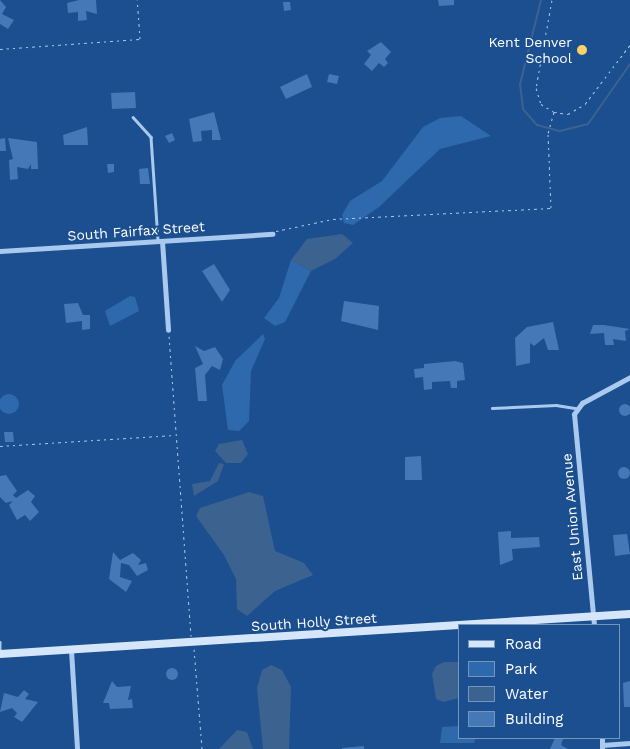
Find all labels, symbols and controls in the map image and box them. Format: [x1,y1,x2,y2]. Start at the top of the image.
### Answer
place label: Kent Denver School [488,34,572,66]
marker: Kent Denver School [576,44,588,56]
street label: South Fairfax Street [67,218,205,244]
street label: East Union Avenue [558,452,586,582]
street label: South Holly Street [250,609,378,635]
legend [458,624,620,739]
text: Road [505,635,542,653]
text: Park [505,660,537,678]
text: Water [505,685,548,703]
text: Building [505,710,563,728]

